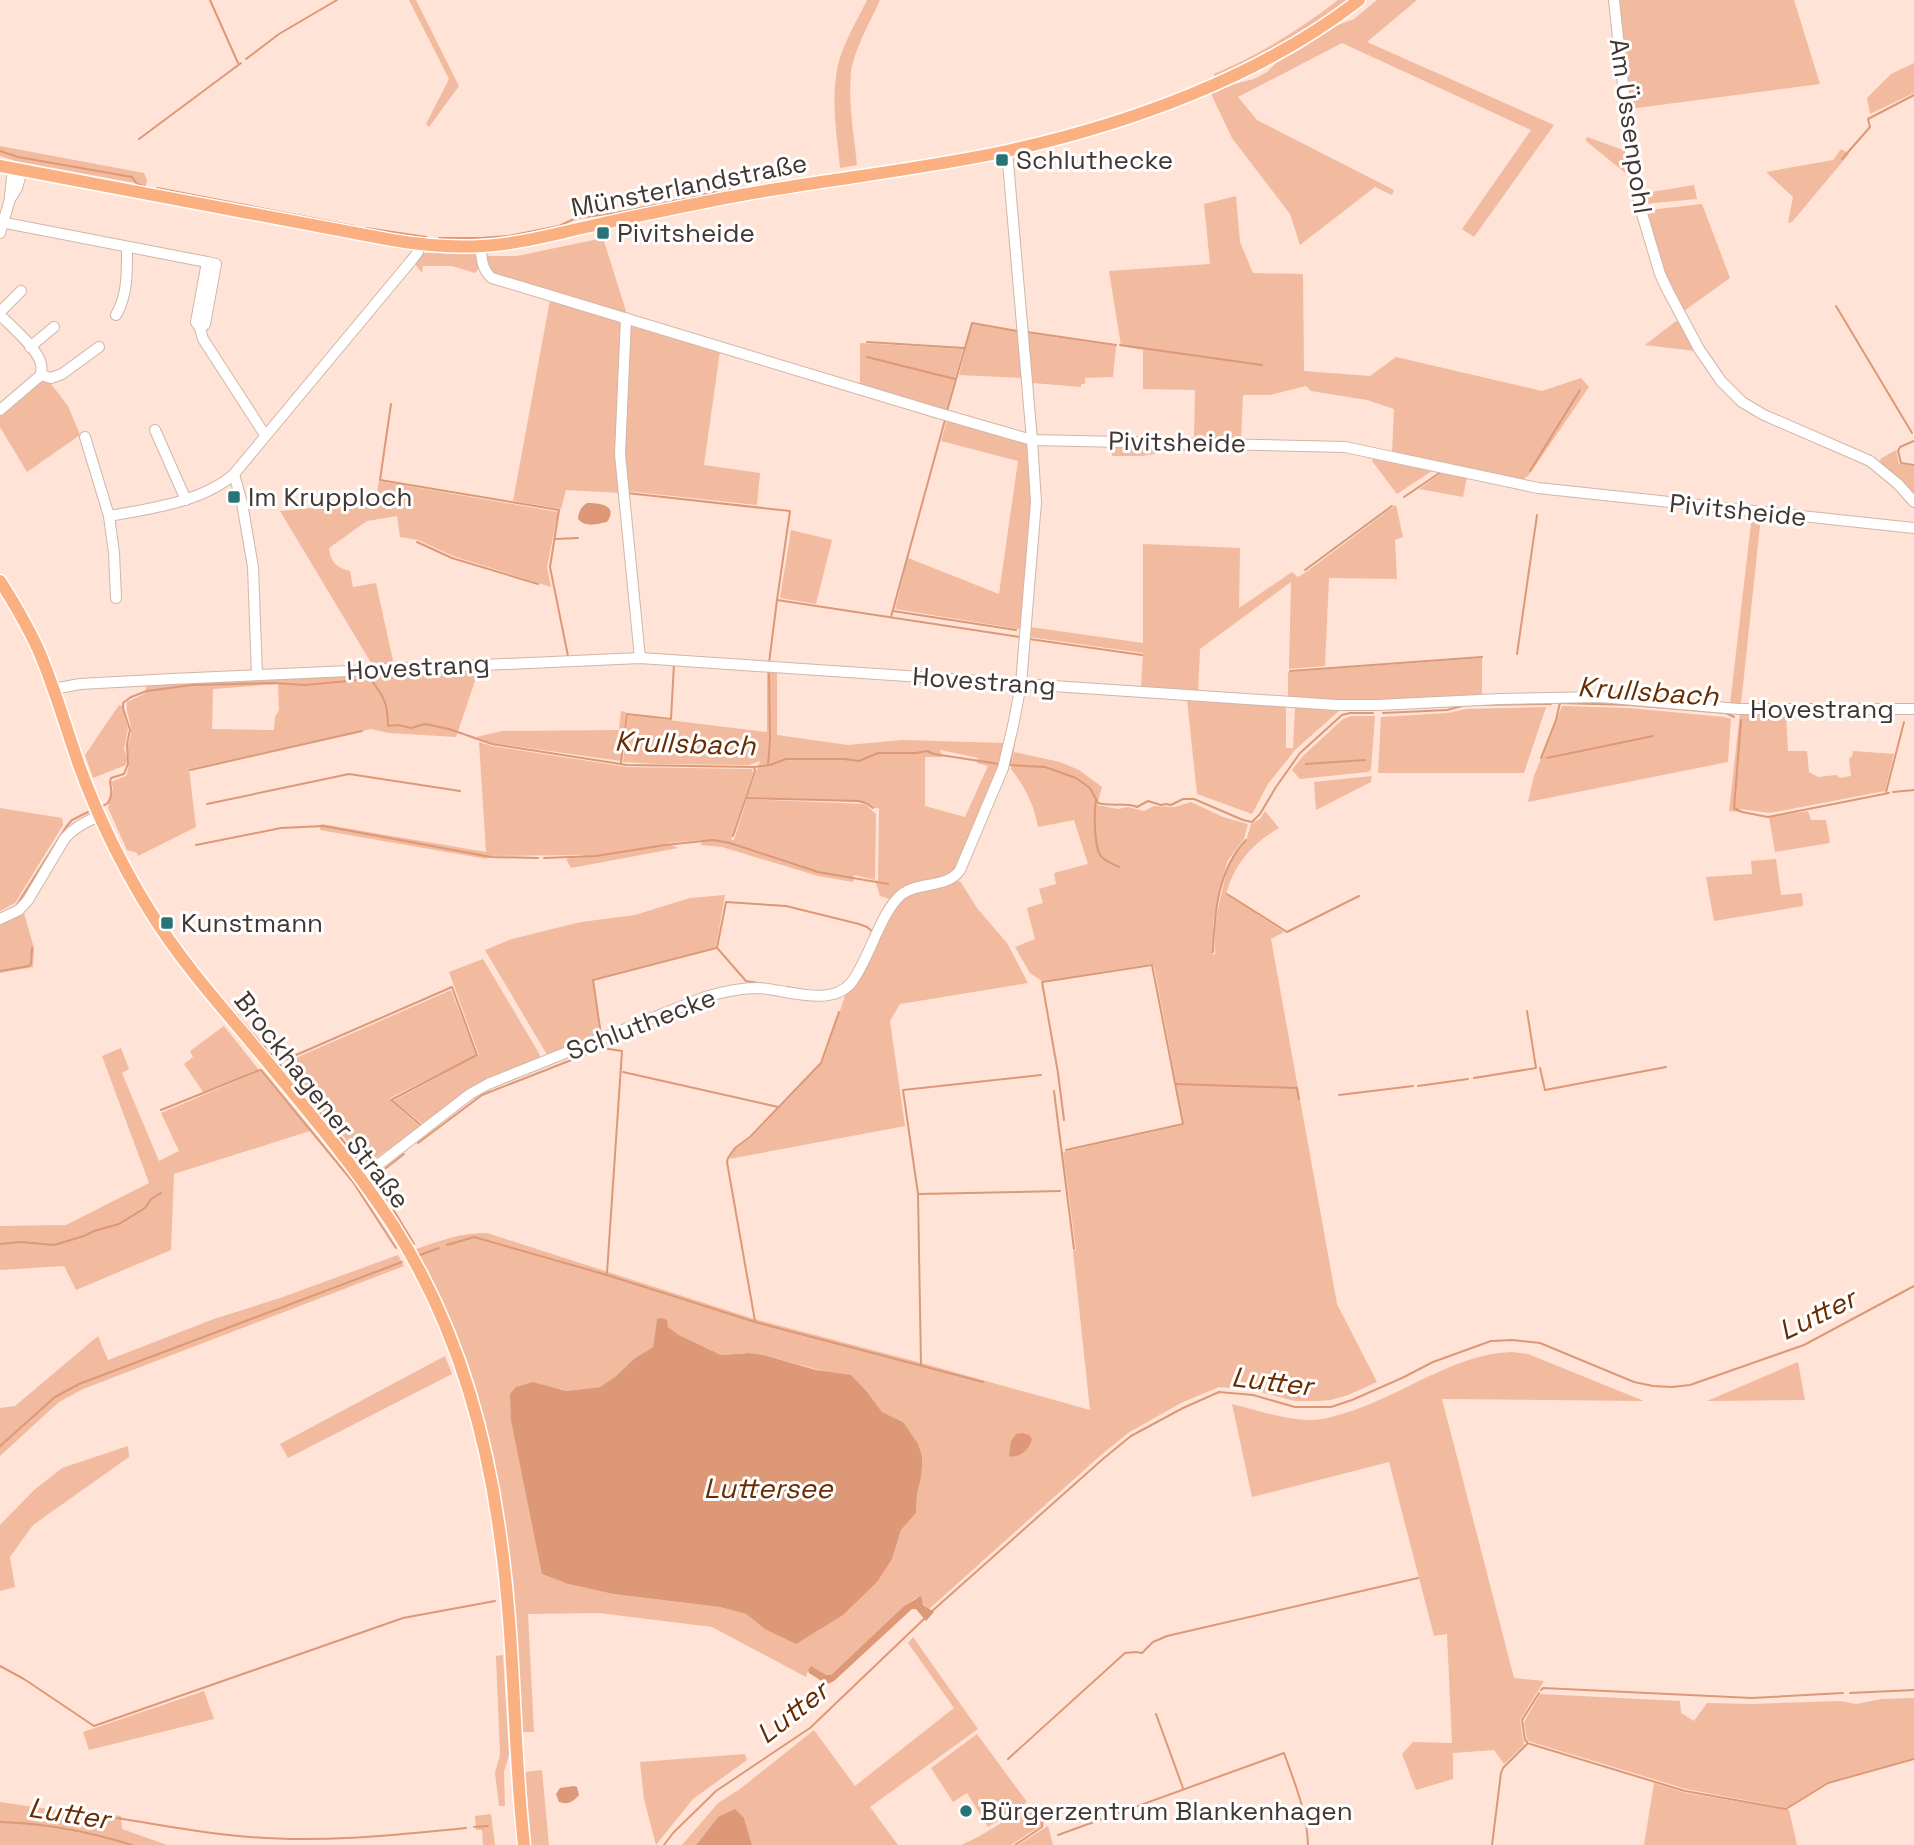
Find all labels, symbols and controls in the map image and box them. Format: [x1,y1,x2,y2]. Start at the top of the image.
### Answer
street label: Am Üssenpohl [1602,36,1660,216]
place label: Schluthecke [1016,143,1173,177]
street label: Münsterlandstraße [568,145,810,225]
marker: Schluthecke [994,152,1010,168]
place label: Pivitsheide [617,216,755,250]
marker: Pivitsheide [595,225,611,241]
street label: Pivitsheide [1108,424,1246,460]
place label: Im Krupploch [248,480,412,514]
street label: Pivitsheide [1668,486,1808,534]
marker: Im Krupploch [226,489,242,505]
street label: Hovestrang [345,646,491,688]
street label: Hovestrang [911,659,1057,703]
water label: Krullsbach [1576,668,1720,714]
street label: Hovestrang [1750,692,1894,726]
water label: Krullsbach [614,723,757,763]
place label: Kunstmann [181,906,323,940]
marker: Kunstmann [159,915,175,931]
street label: Schluthecke [562,980,720,1068]
street label: Brockhagener Straße [227,985,417,1215]
water label: Lutter [1773,1278,1865,1348]
water label: Lutter [1229,1358,1318,1404]
water label: Luttersee [704,1470,834,1506]
water label: Lutter [749,1671,838,1751]
water label: Lutter [26,1789,115,1838]
place label: Bürgerzentrum Blankenhagen [980,1794,1353,1828]
marker: Bürgerzentrum Blankenhagen [958,1803,974,1819]

